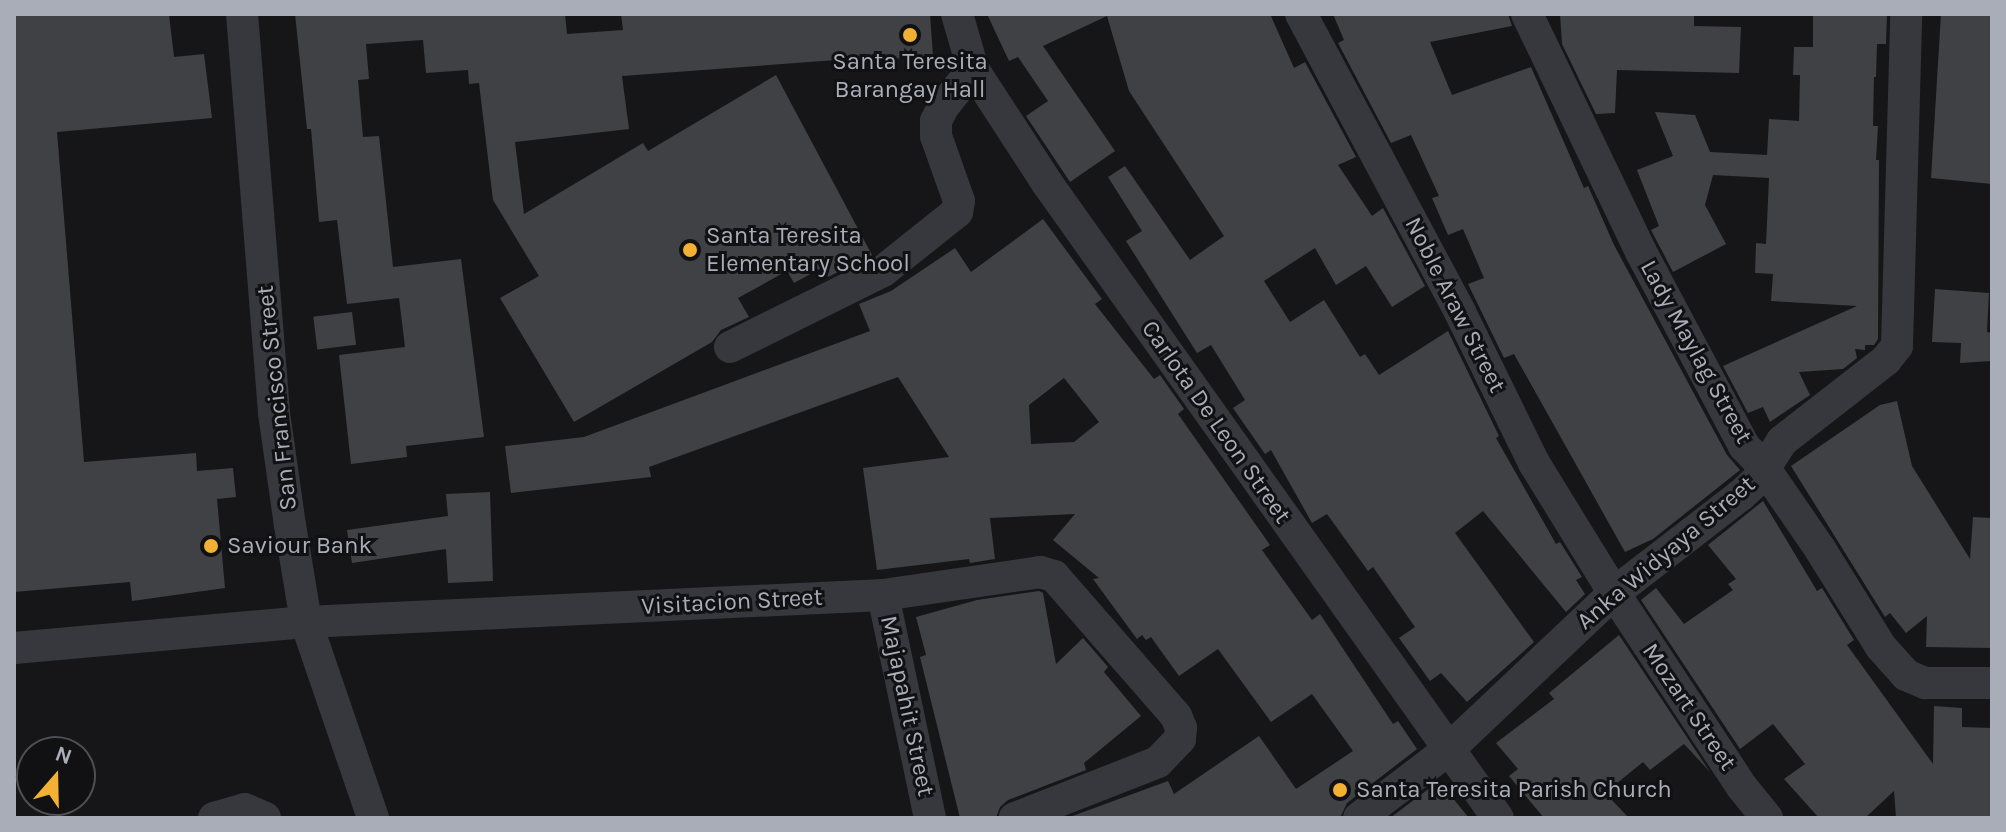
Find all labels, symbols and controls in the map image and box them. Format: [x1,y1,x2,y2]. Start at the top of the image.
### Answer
marker: Santa Teresita Barangay Hall [901,26,919,44]
place label: Santa Teresita Barangay Hall [832,48,988,104]
street label: Noble Araw Street [1398,212,1512,398]
place label: Santa Teresita Elementary School [706,222,910,278]
marker: Santa Teresita Elementary School [681,241,699,259]
street label: Lady Maylag Street [1634,255,1758,449]
street label: San Francisco Street [251,284,303,512]
street label: Carlota De Leon Street [1135,315,1297,529]
street label: Anka Widyaya Street [1571,470,1761,636]
place label: Saviour Bank [227,532,372,560]
marker: Saviour Bank [202,537,220,555]
street label: Visitacion Street [641,583,823,621]
street label: Majapahit Street [874,613,940,799]
street label: Mozart Street [1636,638,1742,776]
north arrow [16,736,96,816]
text: N [52,740,75,770]
place label: Santa Teresita Parish Church [1356,776,1672,804]
marker: Santa Teresita Parish Church [1331,781,1349,799]

